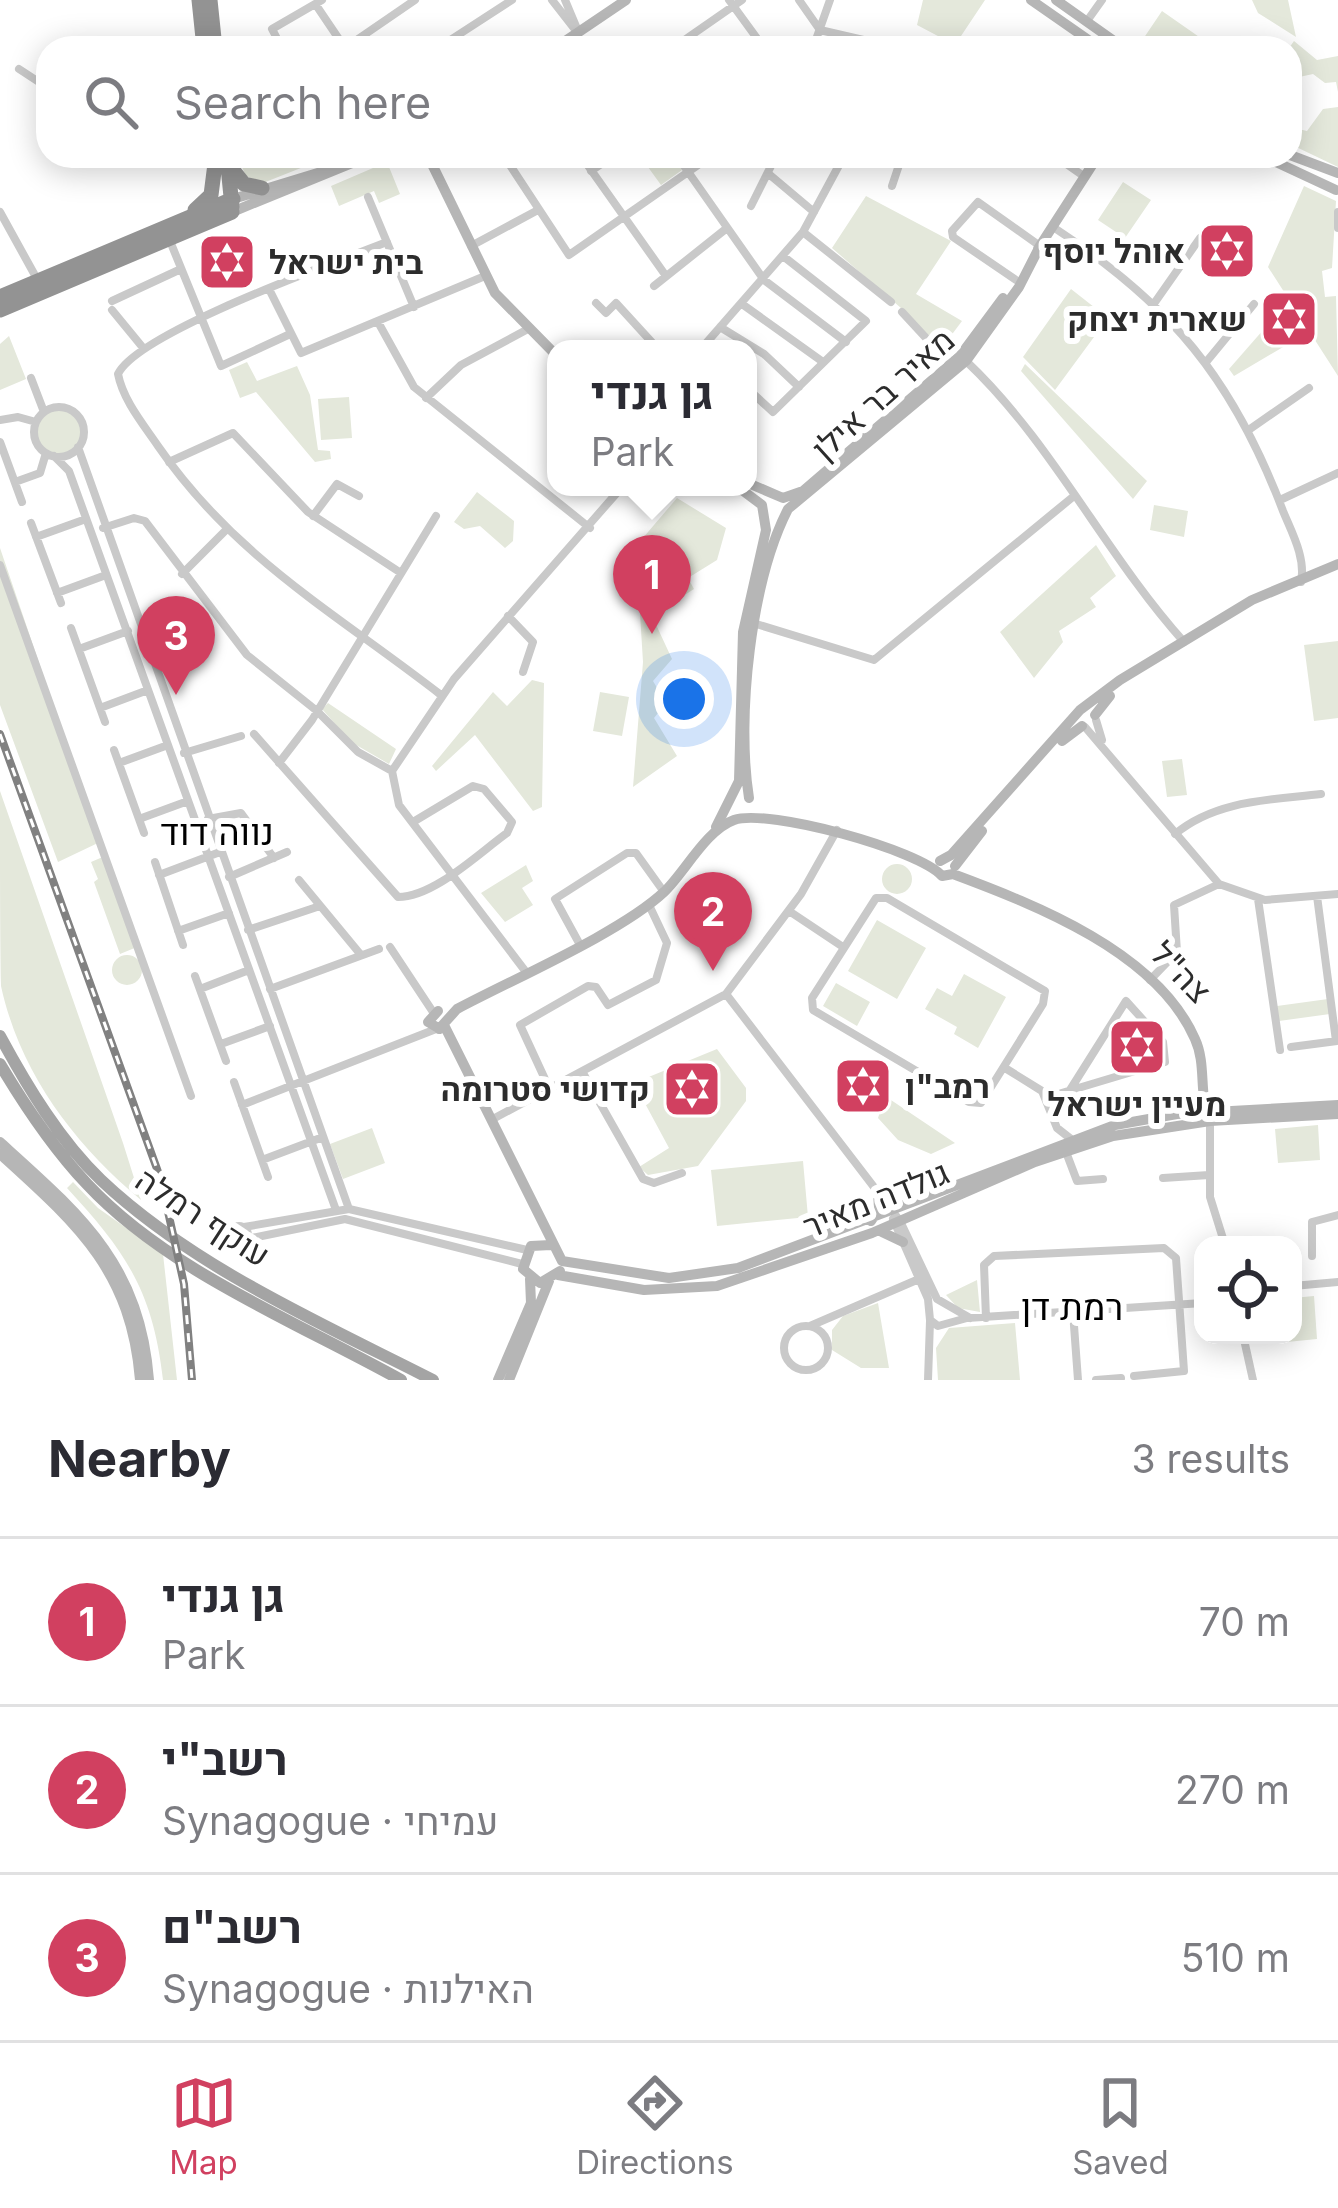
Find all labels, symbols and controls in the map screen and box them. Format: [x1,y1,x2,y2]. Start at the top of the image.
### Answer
search box [36,36,1302,168]
icon: search [78,69,144,135]
text: Search here [174,75,431,130]
synagogue icon: אוהל יוסף [1196,220,1258,282]
synagogue icon: בית ישראל [196,231,258,293]
place label: אוהל יוסף [1043,231,1185,271]
place label: בית ישראל [269,242,423,282]
synagogue icon: שארית יצחק [1258,288,1320,350]
place label: שארית יצחק [1067,299,1247,339]
street label: מאיר בר אילן [803,320,963,468]
popup [547,340,757,496]
text: גן גנדי [591,365,713,420]
text: Park [591,428,674,475]
pin: 1 [613,535,691,634]
pin: 3 [137,596,215,695]
your location [654,669,714,729]
district label: נווה דוד [160,810,274,854]
pin: 2 [674,872,752,971]
street label: צה"ל [1142,933,1220,1011]
synagogue icon: מעיין ישראל [1106,1016,1168,1078]
synagogue icon: רמב"ן [832,1055,894,1117]
synagogue icon: קדושי סטרומה [661,1058,723,1120]
place label: רמב"ן [905,1066,990,1106]
place label: קדושי סטרומה [441,1069,650,1109]
place label: מעיין ישראל [1048,1084,1226,1124]
street label: גולדה מאיר [797,1152,955,1246]
street label: עוקף רמלה [128,1159,278,1275]
map controls [1194,1236,1302,1344]
button: locate [1194,1236,1302,1344]
district label: רמת דן [1021,1285,1123,1329]
text: Nearby [48,1428,231,1489]
text: 3 results [1132,1435,1290,1482]
text: גן גנדי [162,1568,285,1623]
text: 1 [79,1598,95,1645]
text: 70 m [1199,1598,1290,1645]
text: Park [162,1631,246,1678]
text: רשב"י [162,1731,288,1786]
text: 2 [75,1766,99,1813]
text: 270 m [1175,1766,1290,1813]
text: Synagogue · עמיחי [162,1797,499,1844]
text: רשב"ם [162,1899,302,1954]
text: 3 [74,1934,100,1981]
text: 510 m [1181,1934,1290,1981]
text: Synagogue · האילנות [162,1965,534,2012]
tab: Map [169,2070,238,2182]
tab: Directions [576,2070,734,2182]
tab: Saved [1072,2070,1169,2182]

